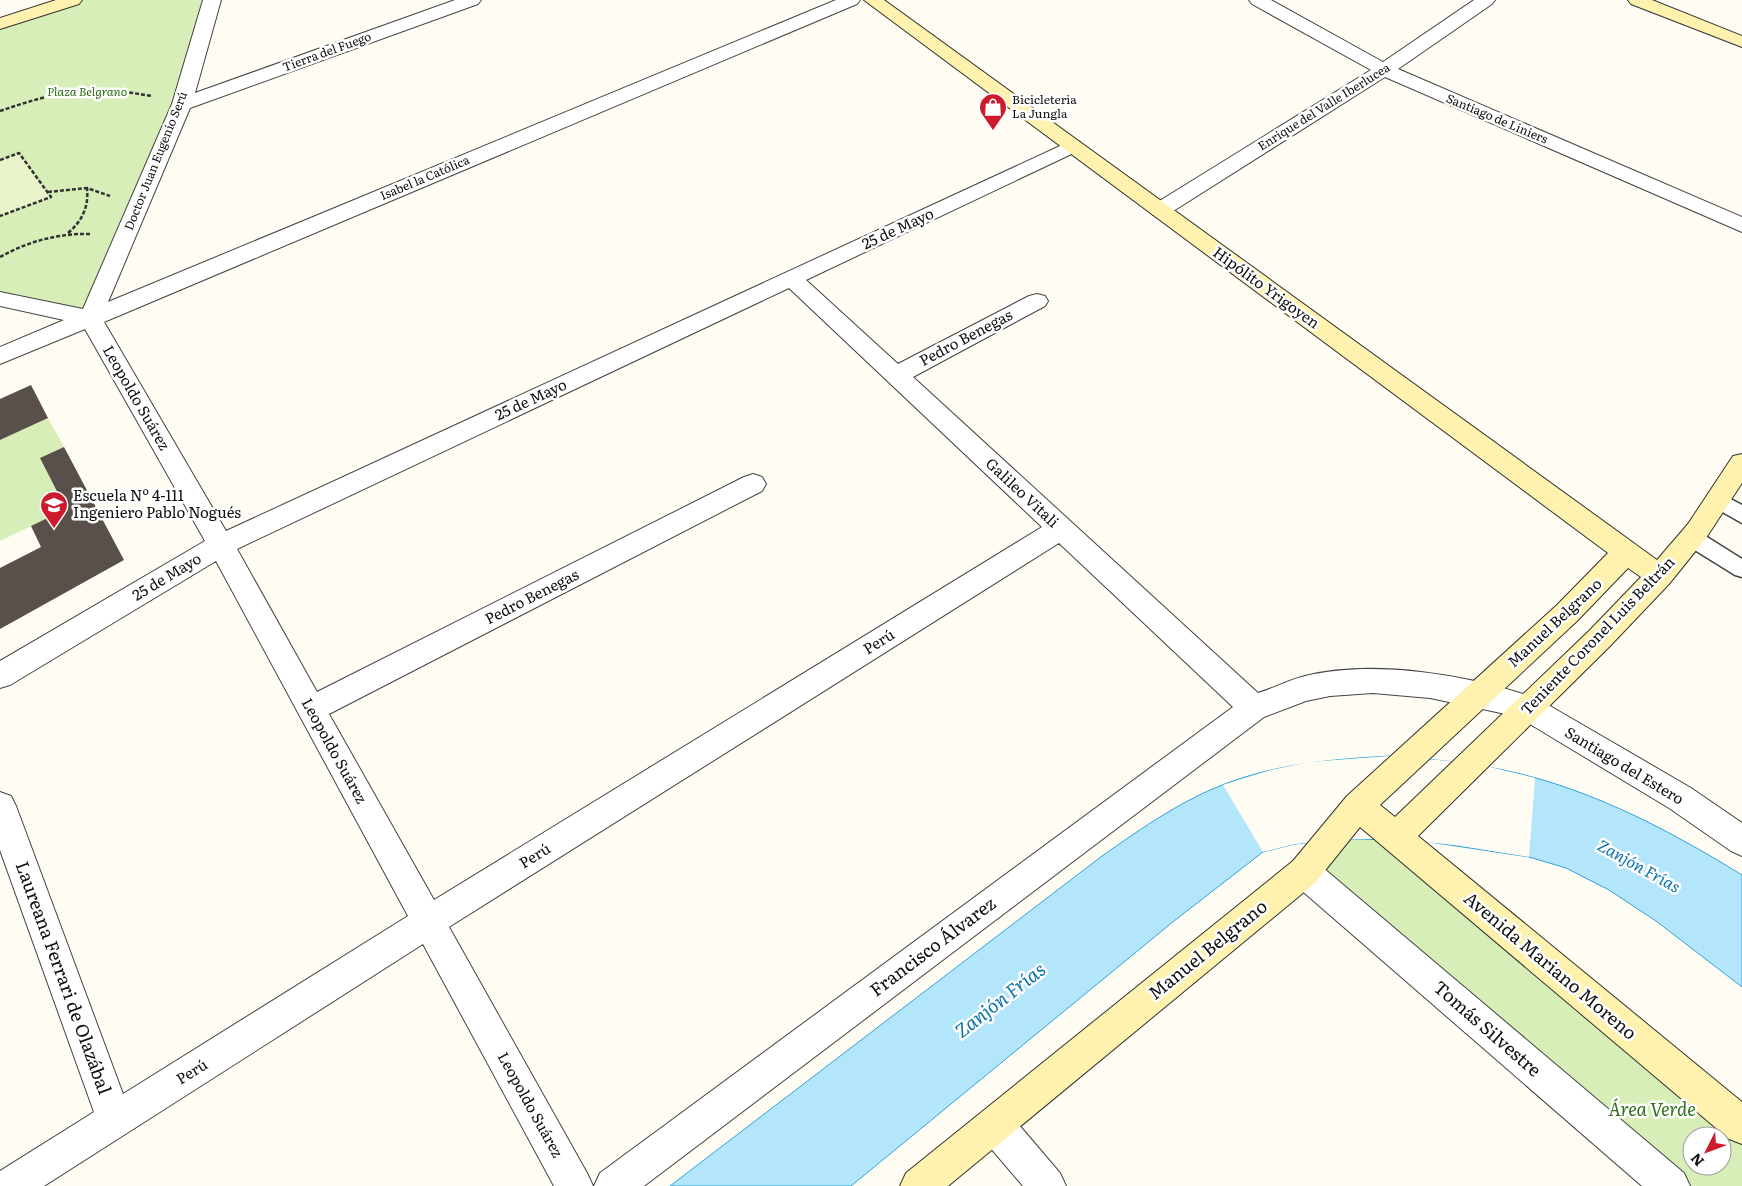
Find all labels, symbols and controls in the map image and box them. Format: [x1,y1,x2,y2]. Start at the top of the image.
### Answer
street label: Tierra del Fuego [280,27,374,75]
street label: Enrique del Valle Iberlucea [1254,58,1394,154]
park label: Plaza Belgrano [47,82,127,100]
street label: Doctor Juan Eugenio Serú [119,88,191,233]
street label: Santiago de Liniers [1444,89,1552,148]
place label: Bicicleteria La Jungla [1012,90,1077,122]
shop icon: Bicicleteria La Jungla [978,92,1008,131]
street label: Isabel la Católica [377,150,473,204]
street label: 25 de Mayo [858,201,937,254]
street label: Hipólito Yrigoyen [1209,240,1325,333]
street label: Pedro Benegas [915,302,1016,371]
street label: Leopoldo Suárez [98,341,177,454]
street label: 25 de Mayo [491,372,570,425]
street label: Galileo Vitali [981,452,1065,532]
place label: Escuela Nº 4-111 Ingeniero Pablo Nogués [73,483,241,523]
school or university icon: Escuela Nº 4-111 Ingeniero Pablo Nogués [39,490,69,529]
street label: 25 de Mayo [127,546,205,605]
street label: Teniente Coronel Luis Beltrán [1515,550,1679,720]
street label: Pedro Benegas [480,562,583,629]
street label: Manuel Belgrano [1502,572,1607,672]
street label: Perú [858,622,899,659]
street label: Leopoldo Suárez [297,693,374,807]
street label: Santiago del Estero [1561,720,1689,810]
water label: Zanjón Frías [1594,832,1685,898]
street label: Perú [514,836,555,873]
street label: Laureana Ferrari de Olazábal [10,857,119,1098]
street label: Avenida Mariano Moreno [1459,884,1643,1045]
street label: Francisco Álvarez [863,889,1001,1002]
street label: Manuel Belgrano [1142,892,1272,1005]
water label: Zanjón Frías [948,955,1051,1044]
street label: Tomás Silvestre [1428,973,1548,1082]
street label: Leopoldo Suárez [493,1047,570,1161]
street label: Perú [171,1052,212,1089]
park label: Área Verde [1608,1095,1696,1122]
north arrow [1682,1126,1732,1176]
text: N [1685,1149,1708,1171]

